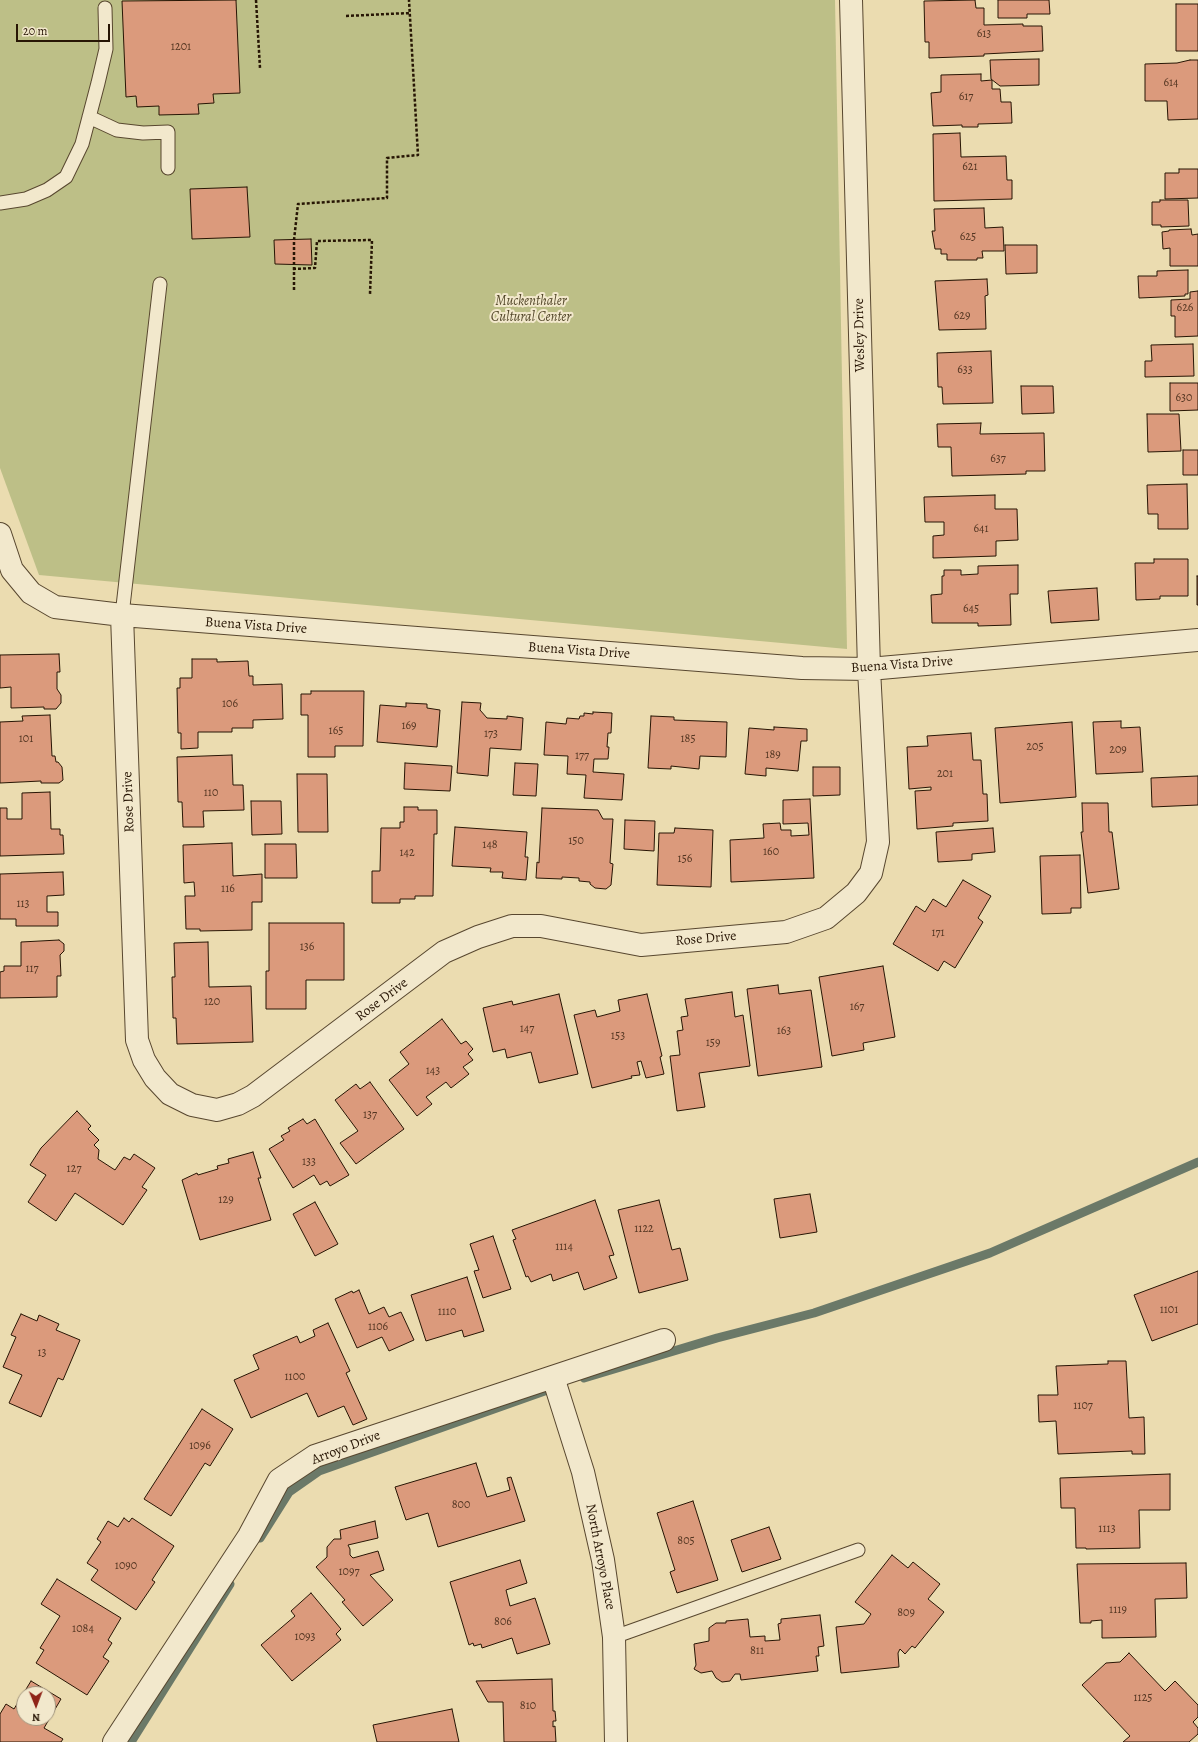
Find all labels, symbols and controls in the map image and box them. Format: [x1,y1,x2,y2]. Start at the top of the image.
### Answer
scale bar [18,16,112,42]
text: 20 m [23,23,47,39]
house number: 613 [977,27,991,41]
house number: 1201 [171,40,191,54]
house number: 614 [1163,76,1179,90]
house number: 617 [959,90,973,104]
house number: 621 [962,160,978,174]
house number: 625 [960,230,976,244]
park label: Muckenthaler Cultural Center [491,294,571,326]
street label: Wesley Drive [851,298,869,372]
house number: 626 [1177,301,1193,315]
house number: 629 [954,309,970,323]
house number: 633 [957,363,973,377]
house number: 630 [1176,391,1192,405]
house number: 637 [990,452,1006,466]
house number: 641 [973,522,989,536]
house number: 645 [963,602,979,616]
street label: Buena Vista Drive [205,614,307,638]
street label: Buena Vista Drive [528,639,630,663]
street label: Buena Vista Drive [851,653,953,677]
house number: 106 [222,697,238,711]
house number: 169 [401,719,417,733]
house number: 165 [329,724,343,738]
house number: 173 [484,727,498,741]
house number: 101 [19,732,33,746]
house number: 185 [680,732,696,746]
house number: 205 [1026,740,1044,754]
house number: 209 [1109,743,1127,757]
house number: 189 [765,748,781,762]
house number: 177 [575,749,589,763]
house number: 201 [937,767,953,781]
street label: Rose Drive [120,771,138,833]
house number: 110 [204,786,218,800]
house number: 150 [568,834,584,848]
house number: 148 [482,838,498,852]
house number: 160 [763,845,779,859]
house number: 142 [399,846,415,860]
house number: 156 [678,852,692,866]
house number: 116 [221,882,235,896]
house number: 113 [16,897,30,911]
house number: 171 [931,926,945,940]
street label: Rose Drive [675,928,737,950]
house number: 136 [300,940,314,954]
house number: 117 [25,962,39,976]
street label: Rose Drive [353,975,411,1025]
house number: 120 [204,995,220,1009]
house number: 167 [850,1000,864,1014]
house number: 147 [520,1022,534,1036]
house number: 163 [777,1024,791,1038]
house number: 153 [611,1029,625,1043]
house number: 159 [706,1036,720,1050]
house number: 143 [426,1064,440,1078]
house number: 137 [363,1108,377,1122]
house number: 133 [302,1155,316,1169]
house number: 127 [67,1162,81,1176]
house number: 129 [218,1193,234,1207]
house number: 1122 [634,1222,654,1236]
house number: 1114 [555,1240,573,1254]
house number: 1101 [1160,1303,1178,1317]
house number: 1110 [438,1305,456,1319]
house number: 1106 [368,1320,388,1334]
house number: 13 [37,1346,47,1360]
house number: 1100 [285,1370,305,1384]
house number: 1107 [1073,1399,1093,1413]
street label: Arroyo Drive [309,1427,383,1469]
house number: 1096 [189,1439,211,1453]
house number: 800 [452,1498,470,1512]
street label: North Arroyo Place [581,1503,619,1611]
house number: 1113 [1098,1522,1116,1536]
house number: 805 [677,1534,695,1548]
house number: 1090 [115,1559,137,1573]
house number: 1097 [339,1565,359,1579]
house number: 1119 [1109,1603,1127,1617]
house number: 809 [897,1606,915,1620]
house number: 806 [494,1615,512,1629]
house number: 1084 [72,1622,94,1636]
house number: 1093 [295,1630,315,1644]
house number: 811 [750,1644,764,1658]
north arrow [16,1686,56,1726]
house number: 1125 [1133,1691,1153,1705]
house number: 810 [520,1699,536,1713]
text: N [32,1710,40,1725]

